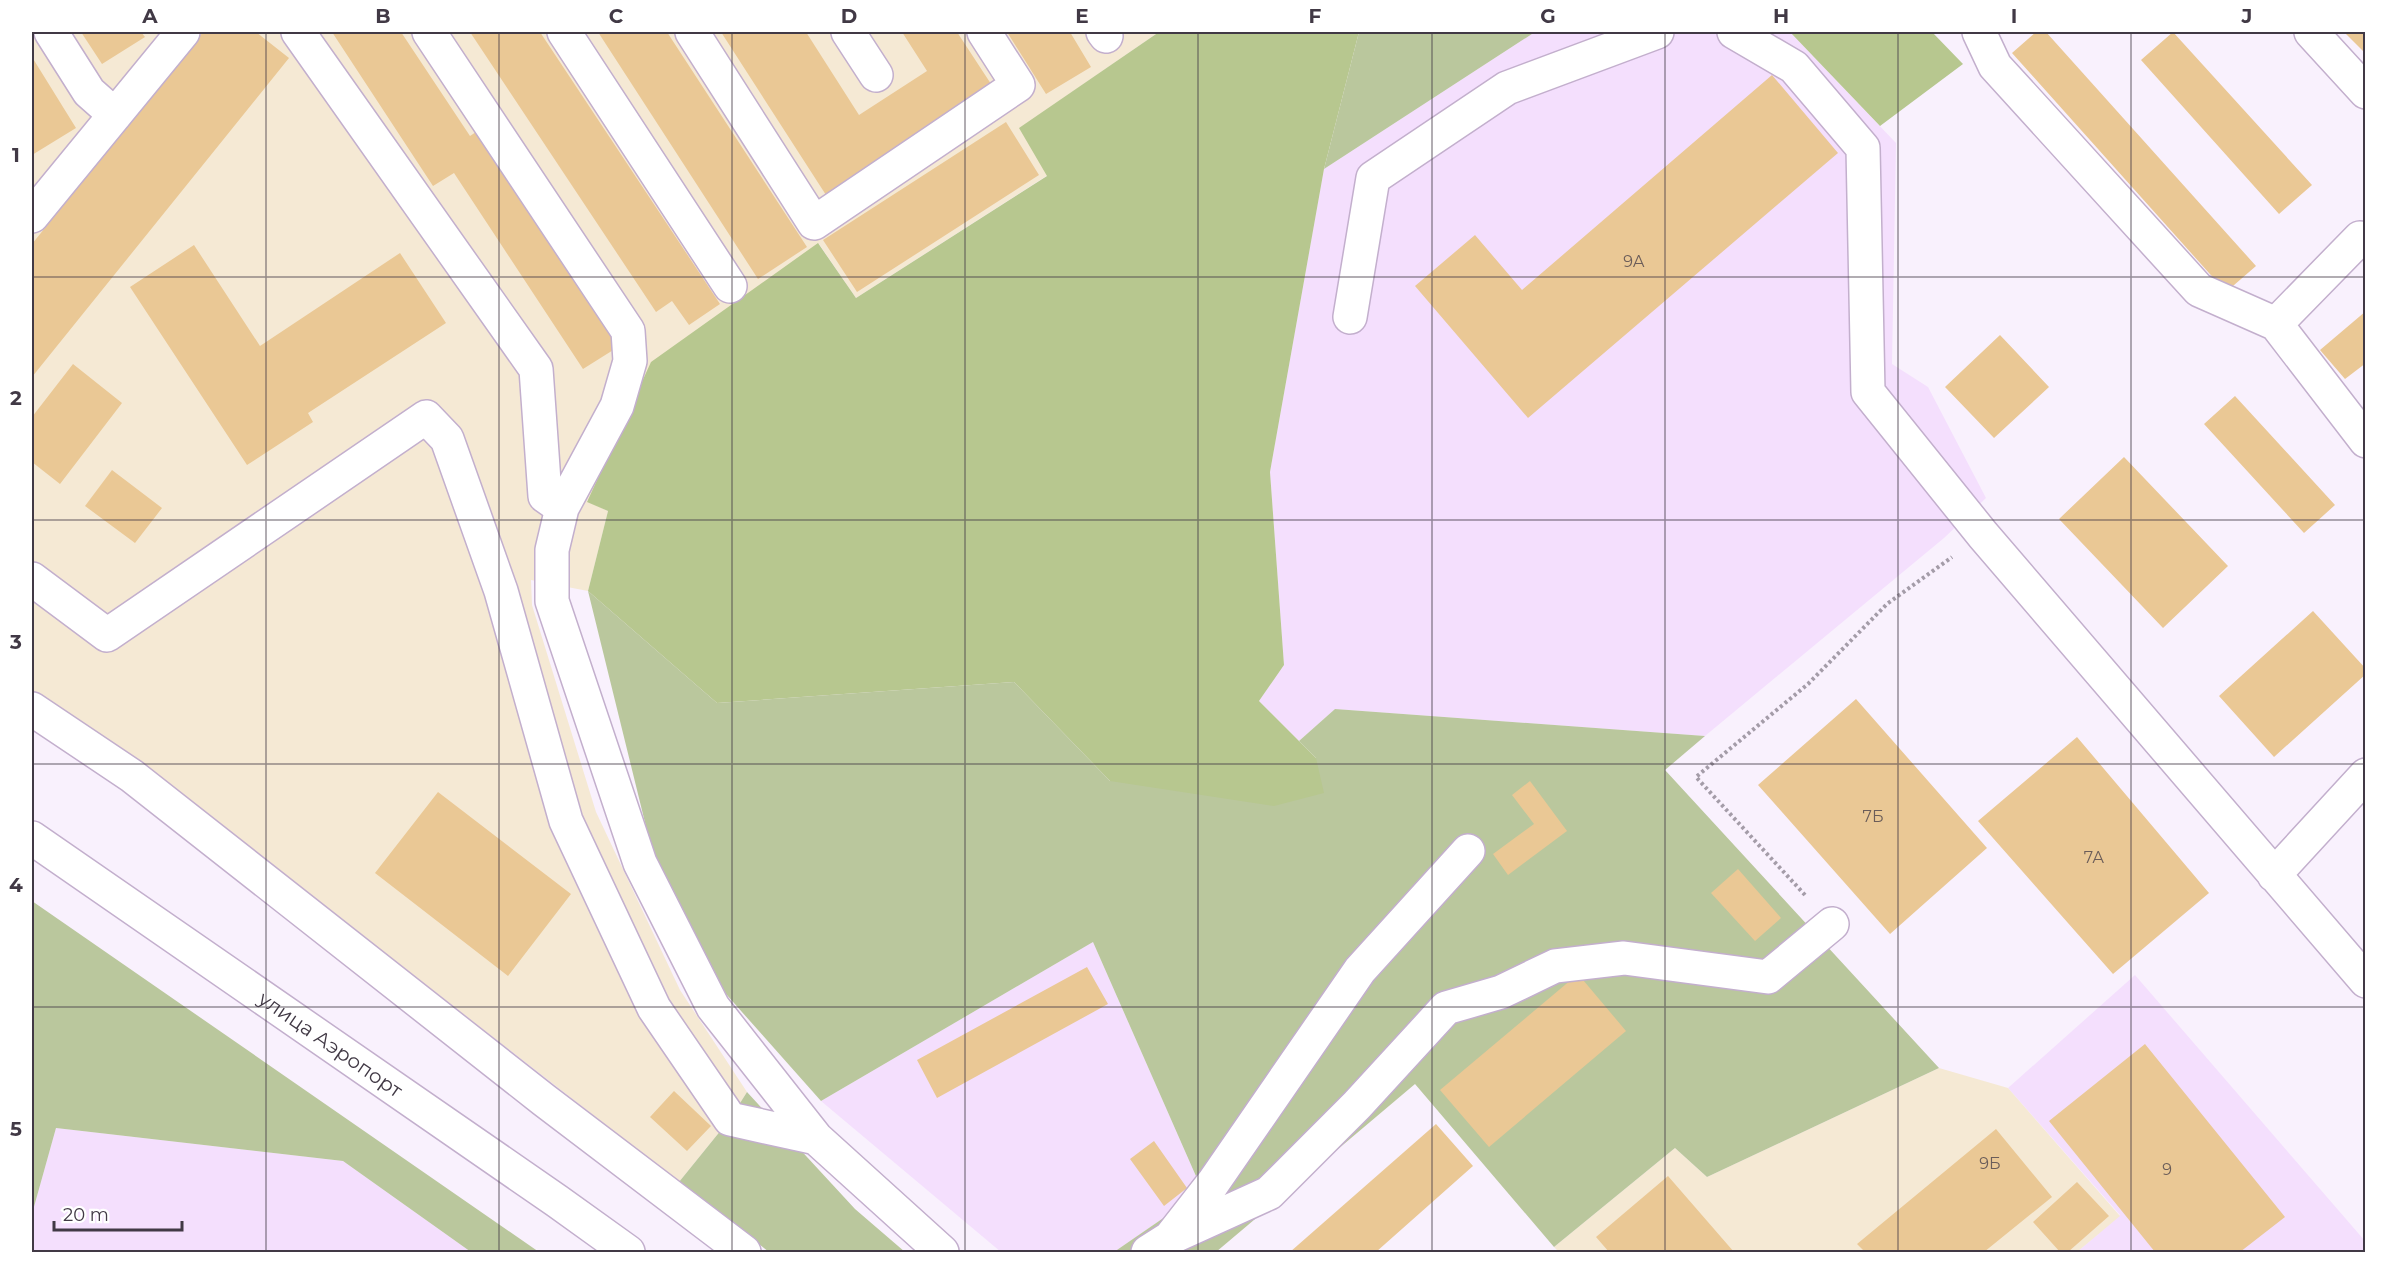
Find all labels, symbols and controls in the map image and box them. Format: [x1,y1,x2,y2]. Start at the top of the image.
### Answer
text: A [141,4,158,28]
text: B [375,4,391,28]
text: C [609,4,624,28]
text: D [841,4,857,28]
text: E [1075,4,1089,28]
text: F [1309,4,1322,28]
text: G [1540,4,1556,28]
text: H [1773,4,1789,28]
text: I [2011,4,2017,28]
text: J [2241,4,2252,28]
text: 1 [12,143,20,167]
house number: 9А [1623,252,1645,271]
text: 2 [10,386,22,410]
text: 3 [9,630,22,654]
house number: 7Б [1862,807,1884,826]
house number: 7А [2084,848,2104,867]
text: 4 [9,873,23,897]
street label: улица Аэропорт [253,986,408,1103]
text: 5 [10,1117,22,1141]
house number: 9Б [1979,1154,2001,1173]
house number: 9 [2162,1160,2172,1179]
scale bar [54,1194,182,1232]
text: 20 m [63,1204,109,1226]

